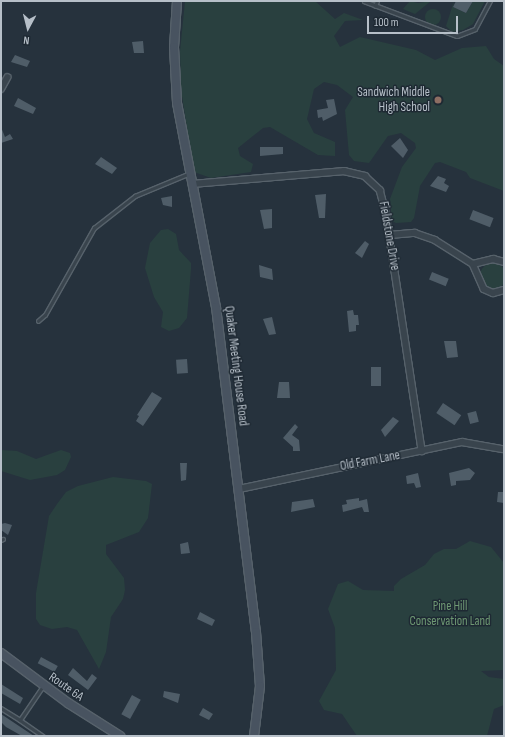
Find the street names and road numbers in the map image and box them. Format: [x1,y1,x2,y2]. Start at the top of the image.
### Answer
street label: Fieldstone Drive [375,200,403,272]
street label: Quaker Meeting House Road [221,305,251,427]
street label: Old Farm Lane [339,448,401,474]
street label: Route 6A [46,669,86,705]

